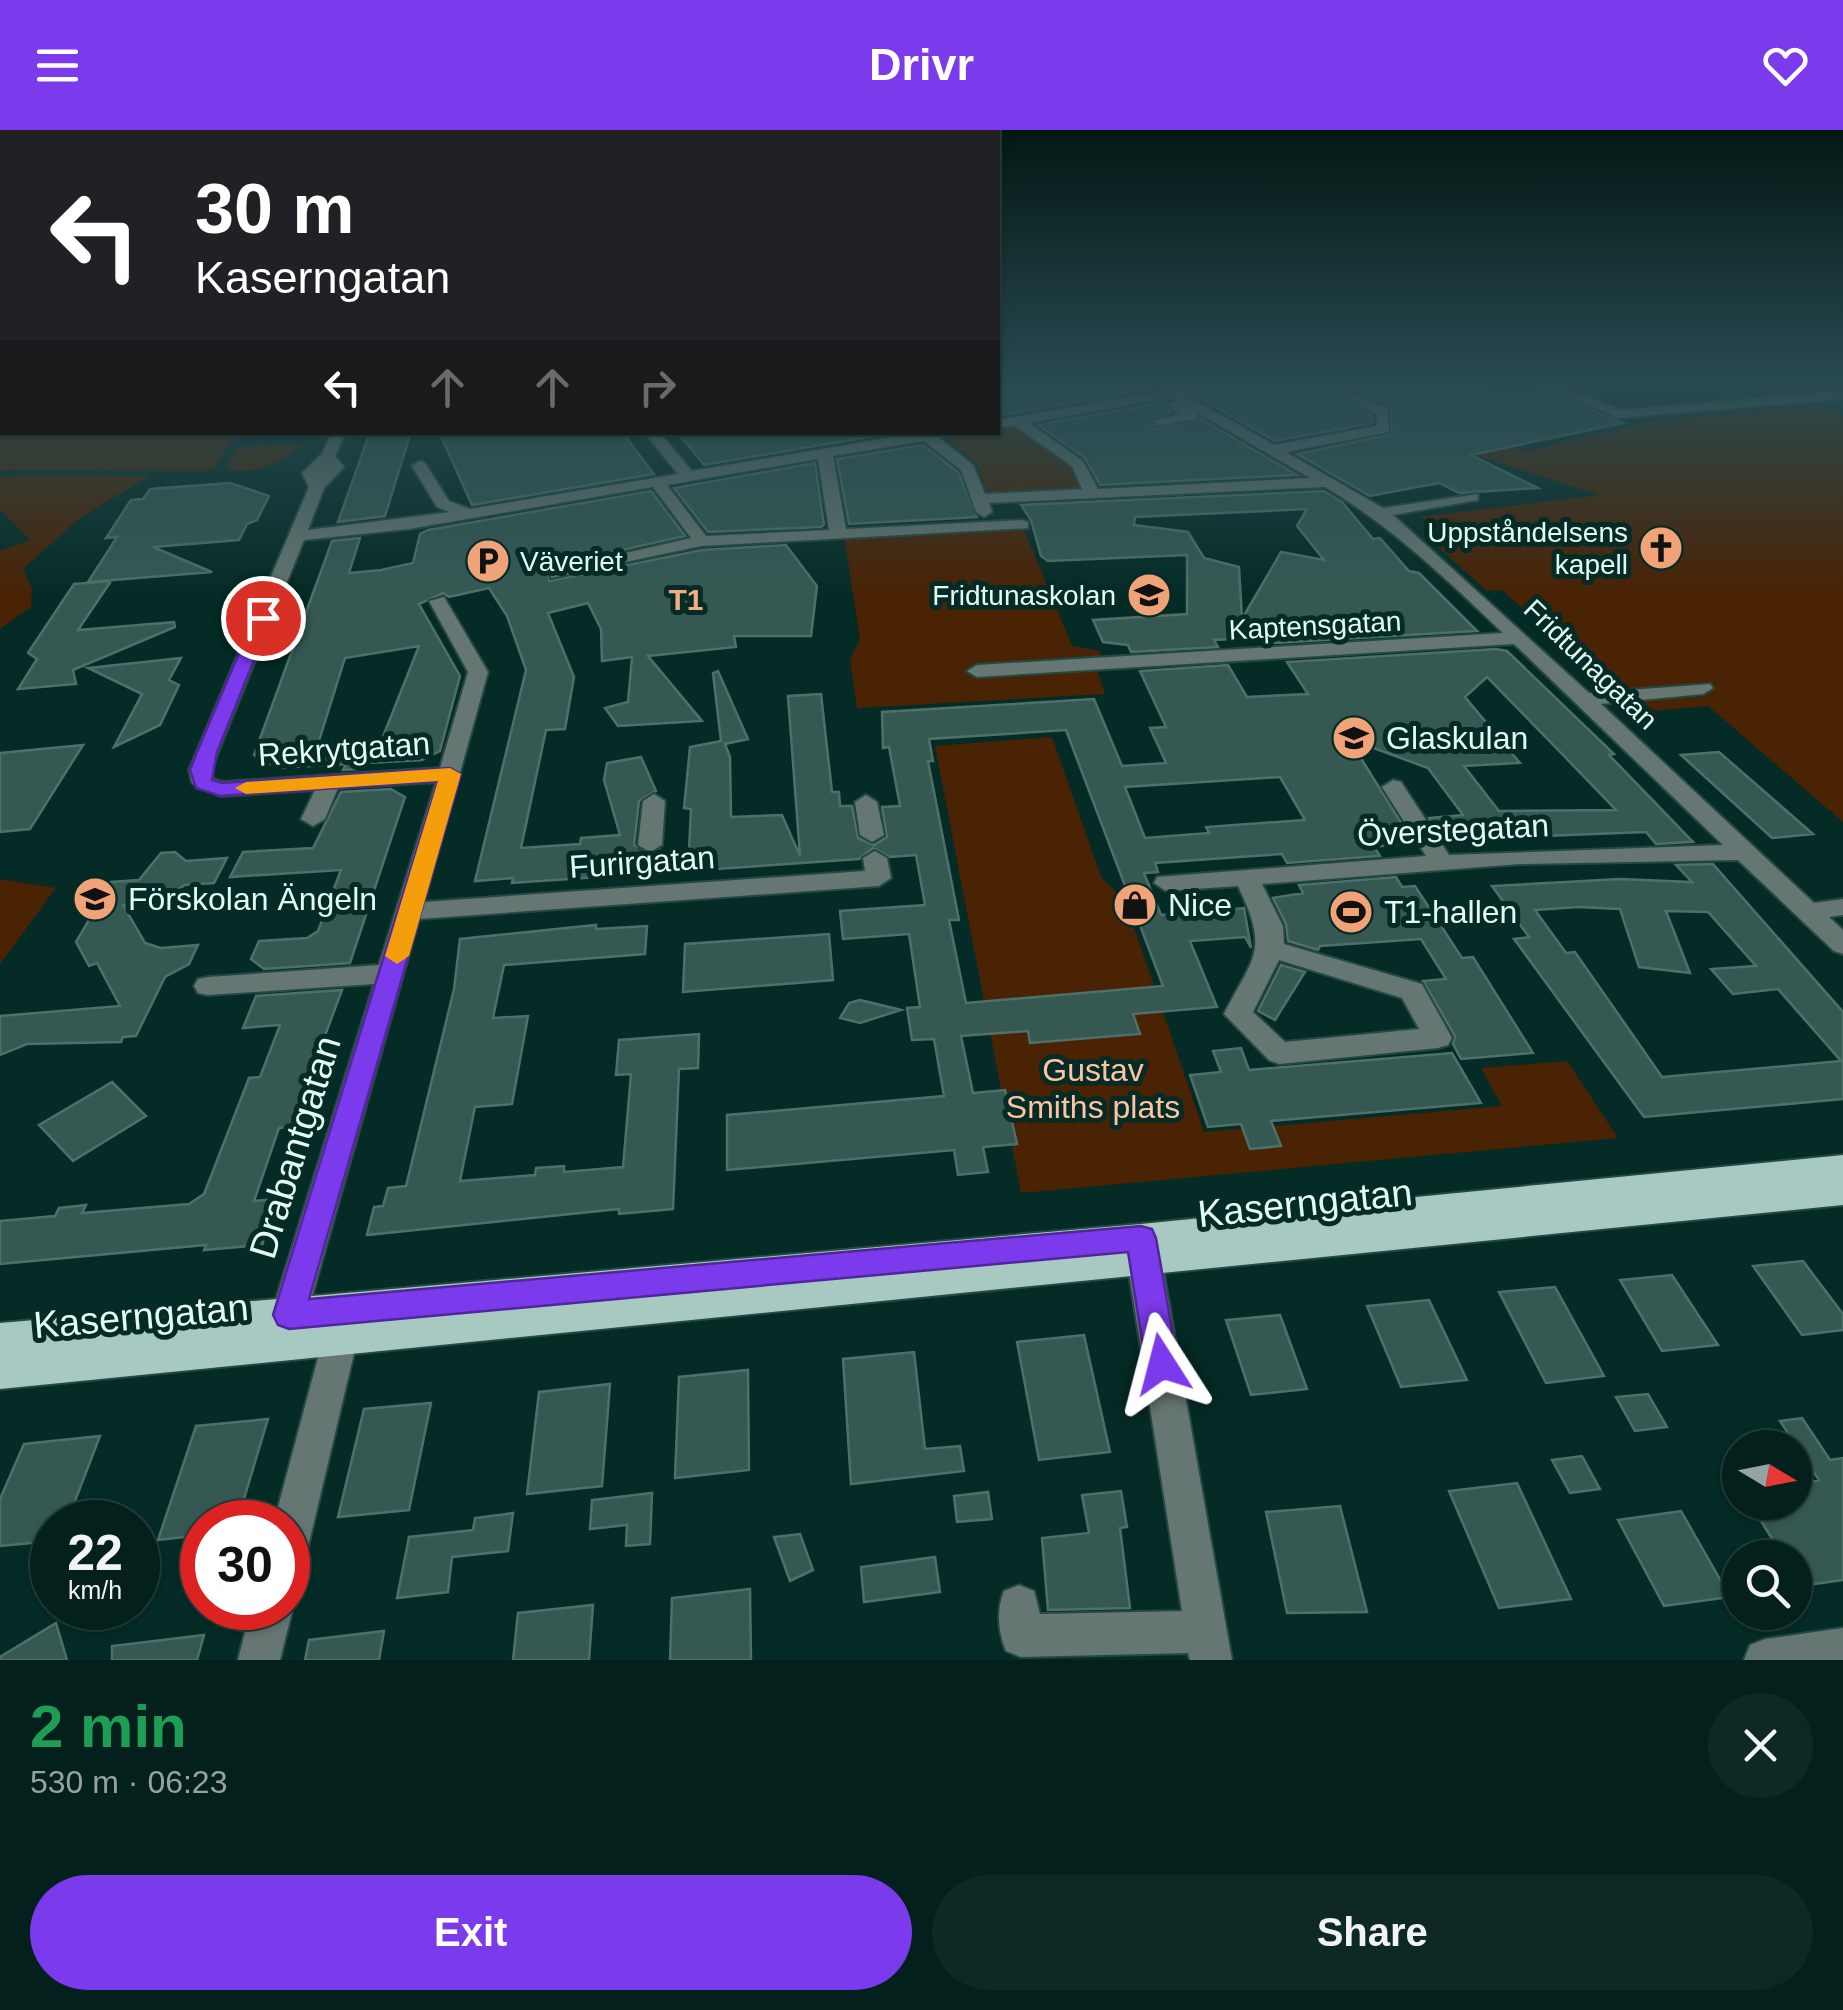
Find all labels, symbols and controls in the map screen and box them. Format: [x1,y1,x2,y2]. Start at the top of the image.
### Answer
icon: menu [30,38,85,93]
icon: heart [1758,38,1813,93]
text: Drivr [869,39,974,90]
icon: left [30,170,160,300]
text: 30 m [195,170,355,248]
text: Kaserngatan [195,252,450,303]
icon: left [315,360,370,415]
icon: ahead [420,360,475,415]
icon: ahead [525,360,580,415]
icon: right [630,360,685,415]
place label: Uppståndelsens kapell [1427,517,1628,580]
church icon: Uppståndelsens kapell [1638,525,1684,571]
parking icon: Väveriet [465,538,511,584]
place label: Väveriet [520,546,623,577]
school or university icon: Fridtunaskolan [1126,572,1172,618]
pin [221,576,306,661]
place label: Fridtunaskolan [932,580,1116,611]
district label: T1 [668,583,704,616]
icon: arrive [236,591,291,646]
street label: Fridtunagatan [1518,593,1664,736]
street label: Kaptensgatan [1228,605,1402,646]
school or university icon: Glaskulan [1331,715,1377,761]
place label: Glaskulan [1386,720,1528,756]
street label: Rekrytgatan [257,725,431,773]
street label: Överstegatan [1356,807,1550,853]
street label: Furirgatan [568,839,716,885]
school or university icon: Förskolan Ängeln [72,876,118,922]
place label: Förskolan Ängeln [128,881,377,917]
shop icon: Nice [1112,882,1158,928]
place label: Nice [1168,887,1232,923]
sports icon: T1-hallen [1328,889,1374,935]
place label: T1-hallen [1384,894,1517,930]
street label: Drabantgatan [241,1031,349,1263]
park label: Gustav Smiths plats [1006,1052,1180,1125]
street label: Kaserngatan [1196,1171,1414,1235]
street label: Kaserngatan [32,1286,250,1346]
position arrow [1110,1312,1214,1416]
north arrow [1722,1430,1812,1520]
map controls [1722,1430,1812,1630]
speed limit sign: 30 [180,1500,310,1630]
text: 22 [67,1525,123,1581]
button: search [1722,1540,1812,1630]
text: km/h [68,1576,122,1604]
text: 2 min [30,1693,187,1760]
button: close [1708,1693,1813,1798]
text: 530 m · 06:23 [30,1764,227,1800]
button: Exit [30,1875,912,1990]
button: Share [932,1875,1813,1990]

